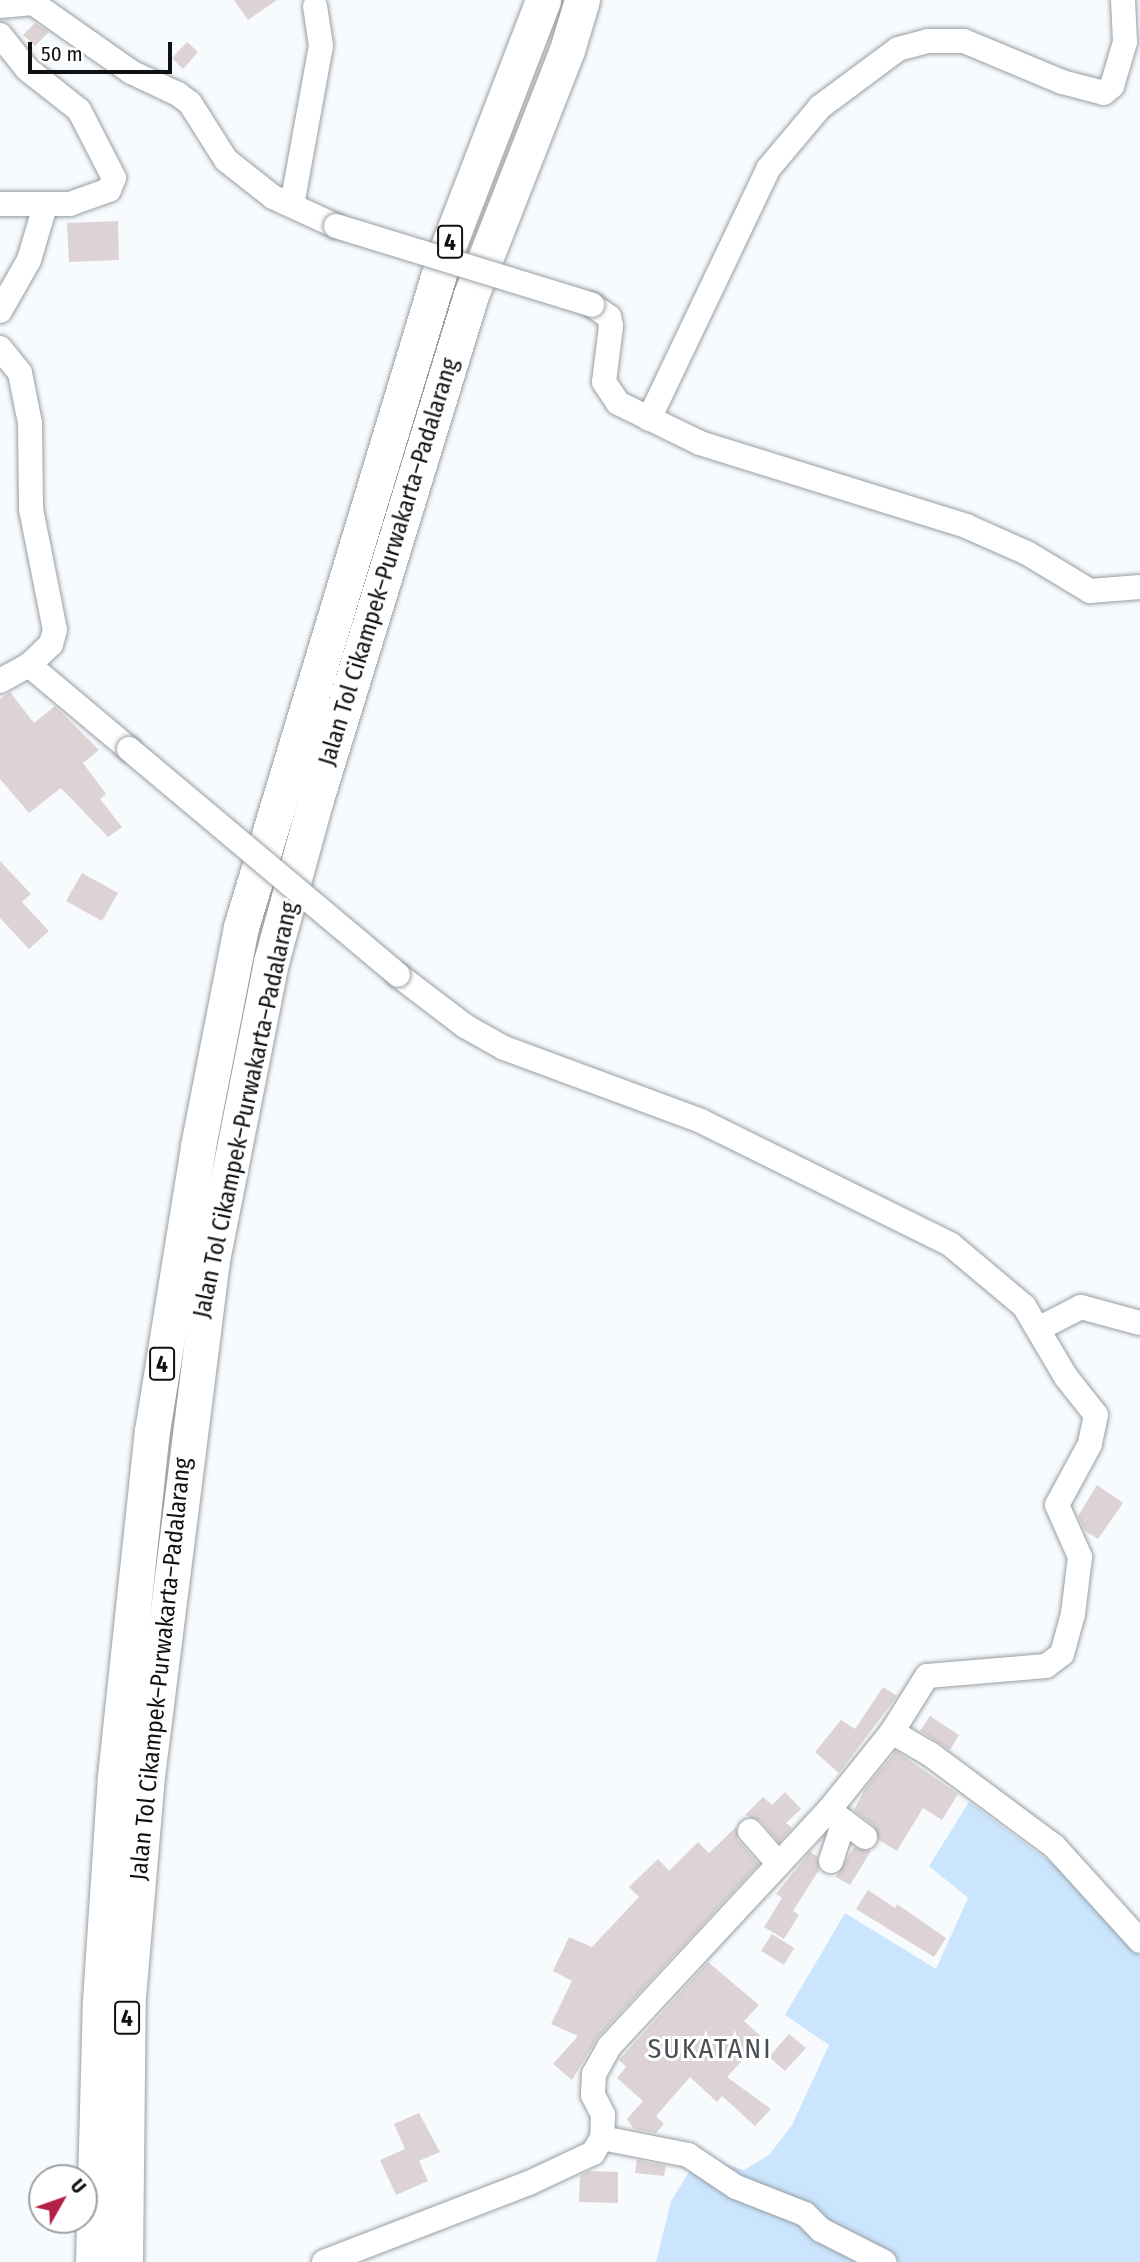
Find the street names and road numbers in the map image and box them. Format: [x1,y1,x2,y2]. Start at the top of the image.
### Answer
road number: 4 [436,222,464,262]
street label: Jalan Tol Cikampek–Purwakarta–Padalarang [313,355,465,769]
street label: Jalan Tol Cikampek–Purwakarta–Padalarang [188,899,304,1321]
road number: 4 [148,1344,176,1384]
street label: Jalan Tol Cikampek–Purwakarta–Padalarang [124,1456,198,1882]
road number: 4 [113,1998,141,2038]

